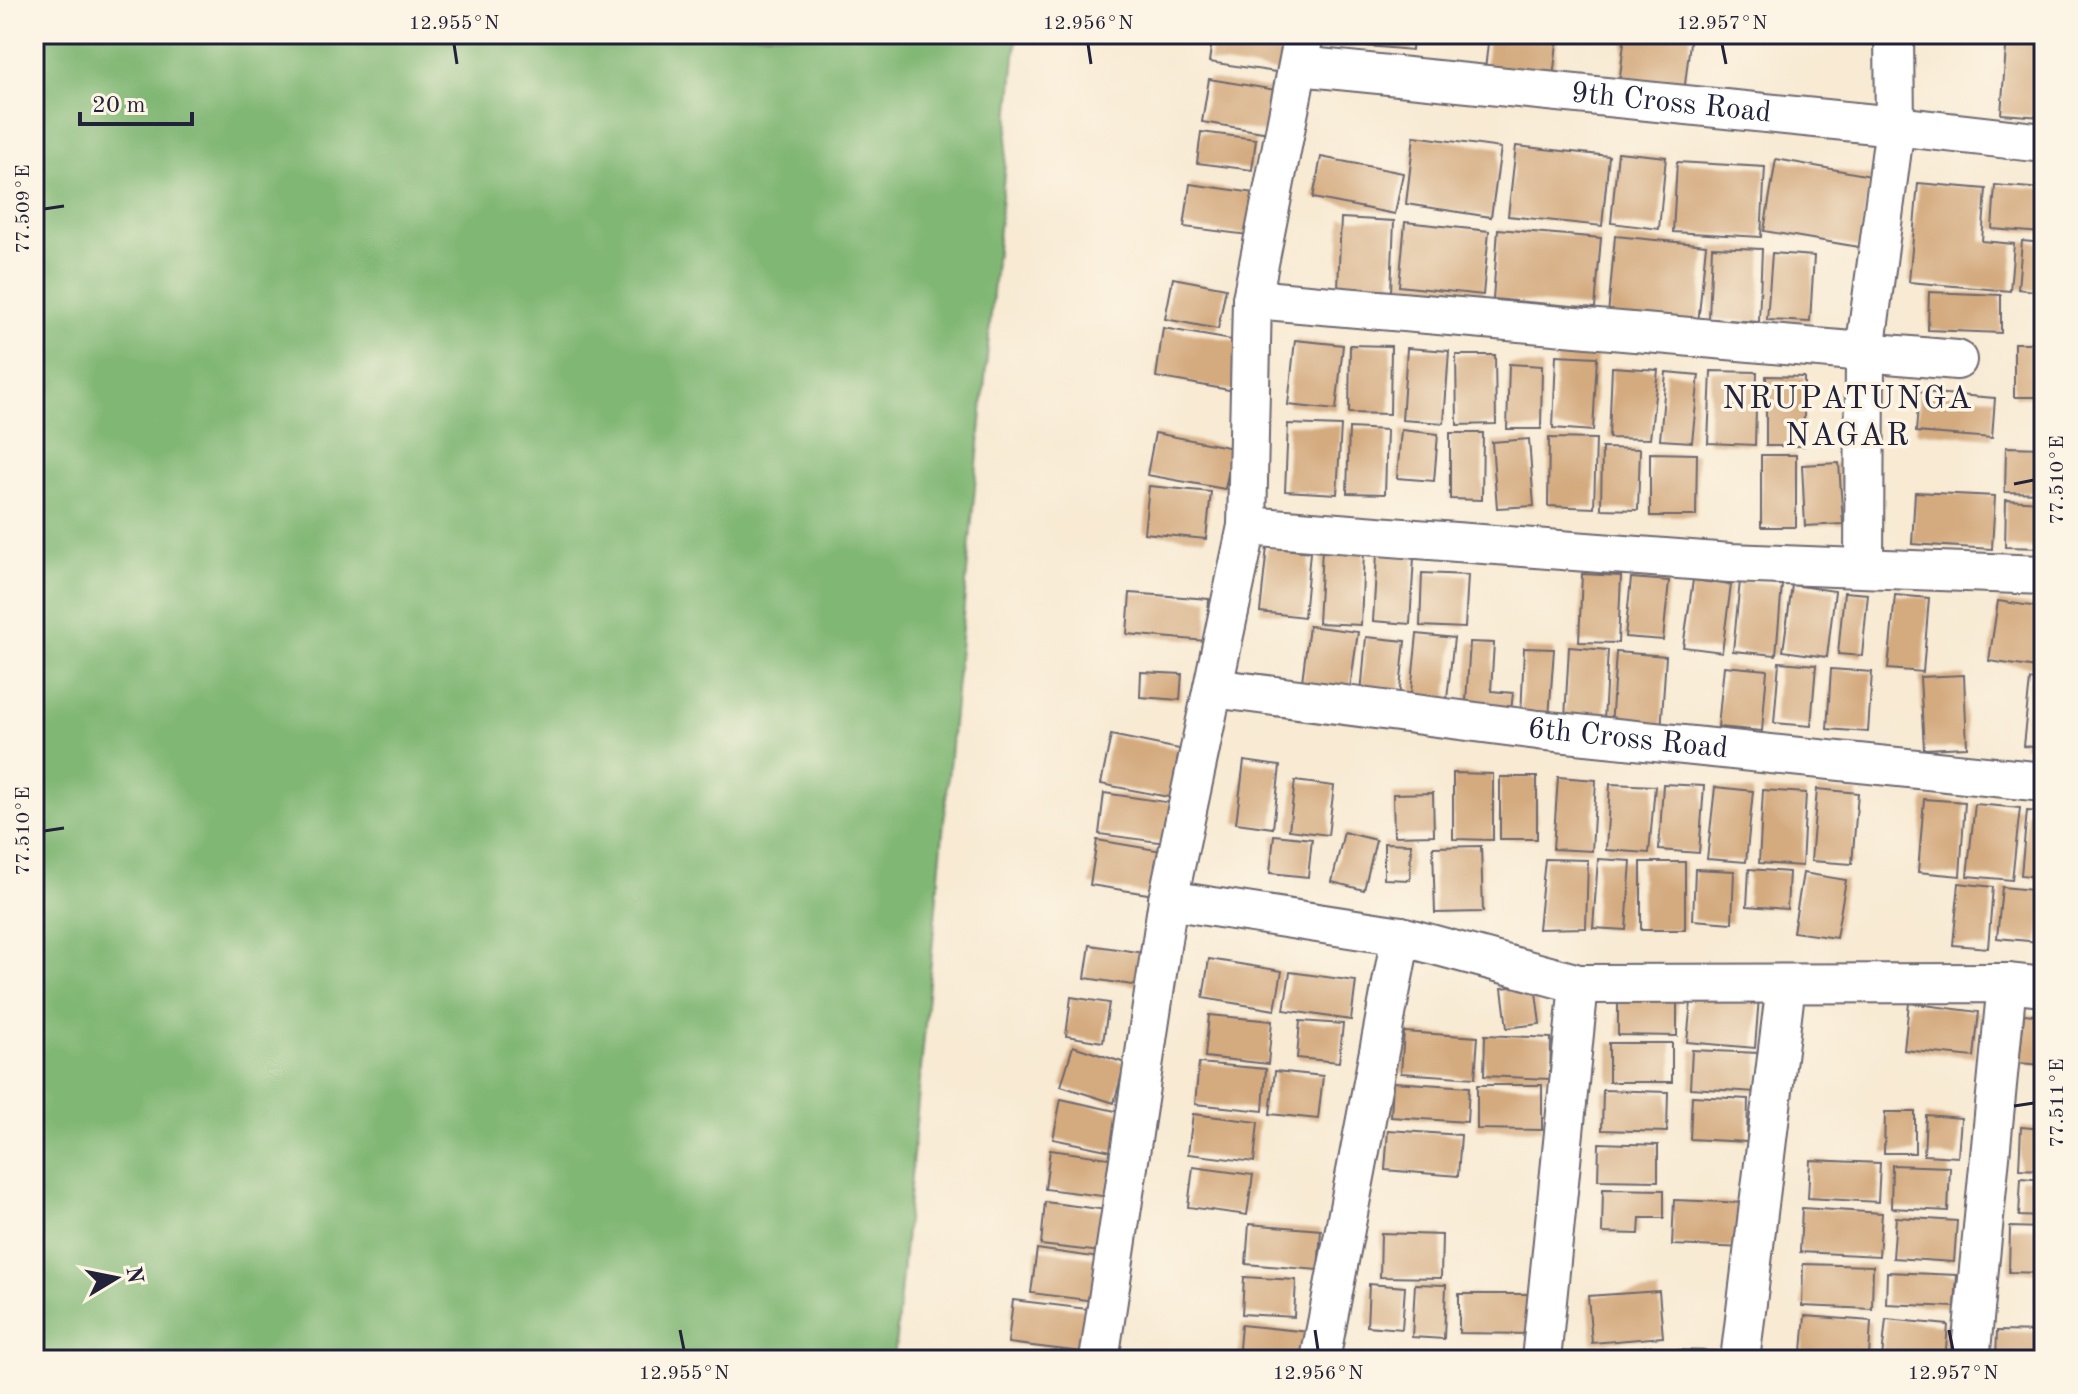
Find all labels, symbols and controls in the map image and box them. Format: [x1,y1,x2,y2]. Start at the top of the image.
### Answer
text: 12.955°N [409,14,499,34]
text: 12.956°N [1043,14,1133,34]
text: 12.957°N [1677,14,1767,34]
scale bar [80,76,192,126]
street label: 9th Cross Road [1569,78,1773,128]
text: 20 m [92,94,146,118]
text: 77.509°E [14,165,34,254]
district label: NRUPATUNGA NAGAR [1722,384,1974,453]
text: 77.510°E [2048,436,2068,525]
street label: 6th Cross Road [1526,714,1729,764]
text: 77.510°E [14,787,34,876]
text: 77.511°E [2048,1059,2068,1148]
north arrow [76,1238,156,1318]
text: N [121,1265,146,1285]
text: 12.955°N [639,1364,729,1384]
text: 12.956°N [1273,1364,1363,1384]
text: 12.957°N [1908,1364,1998,1384]

